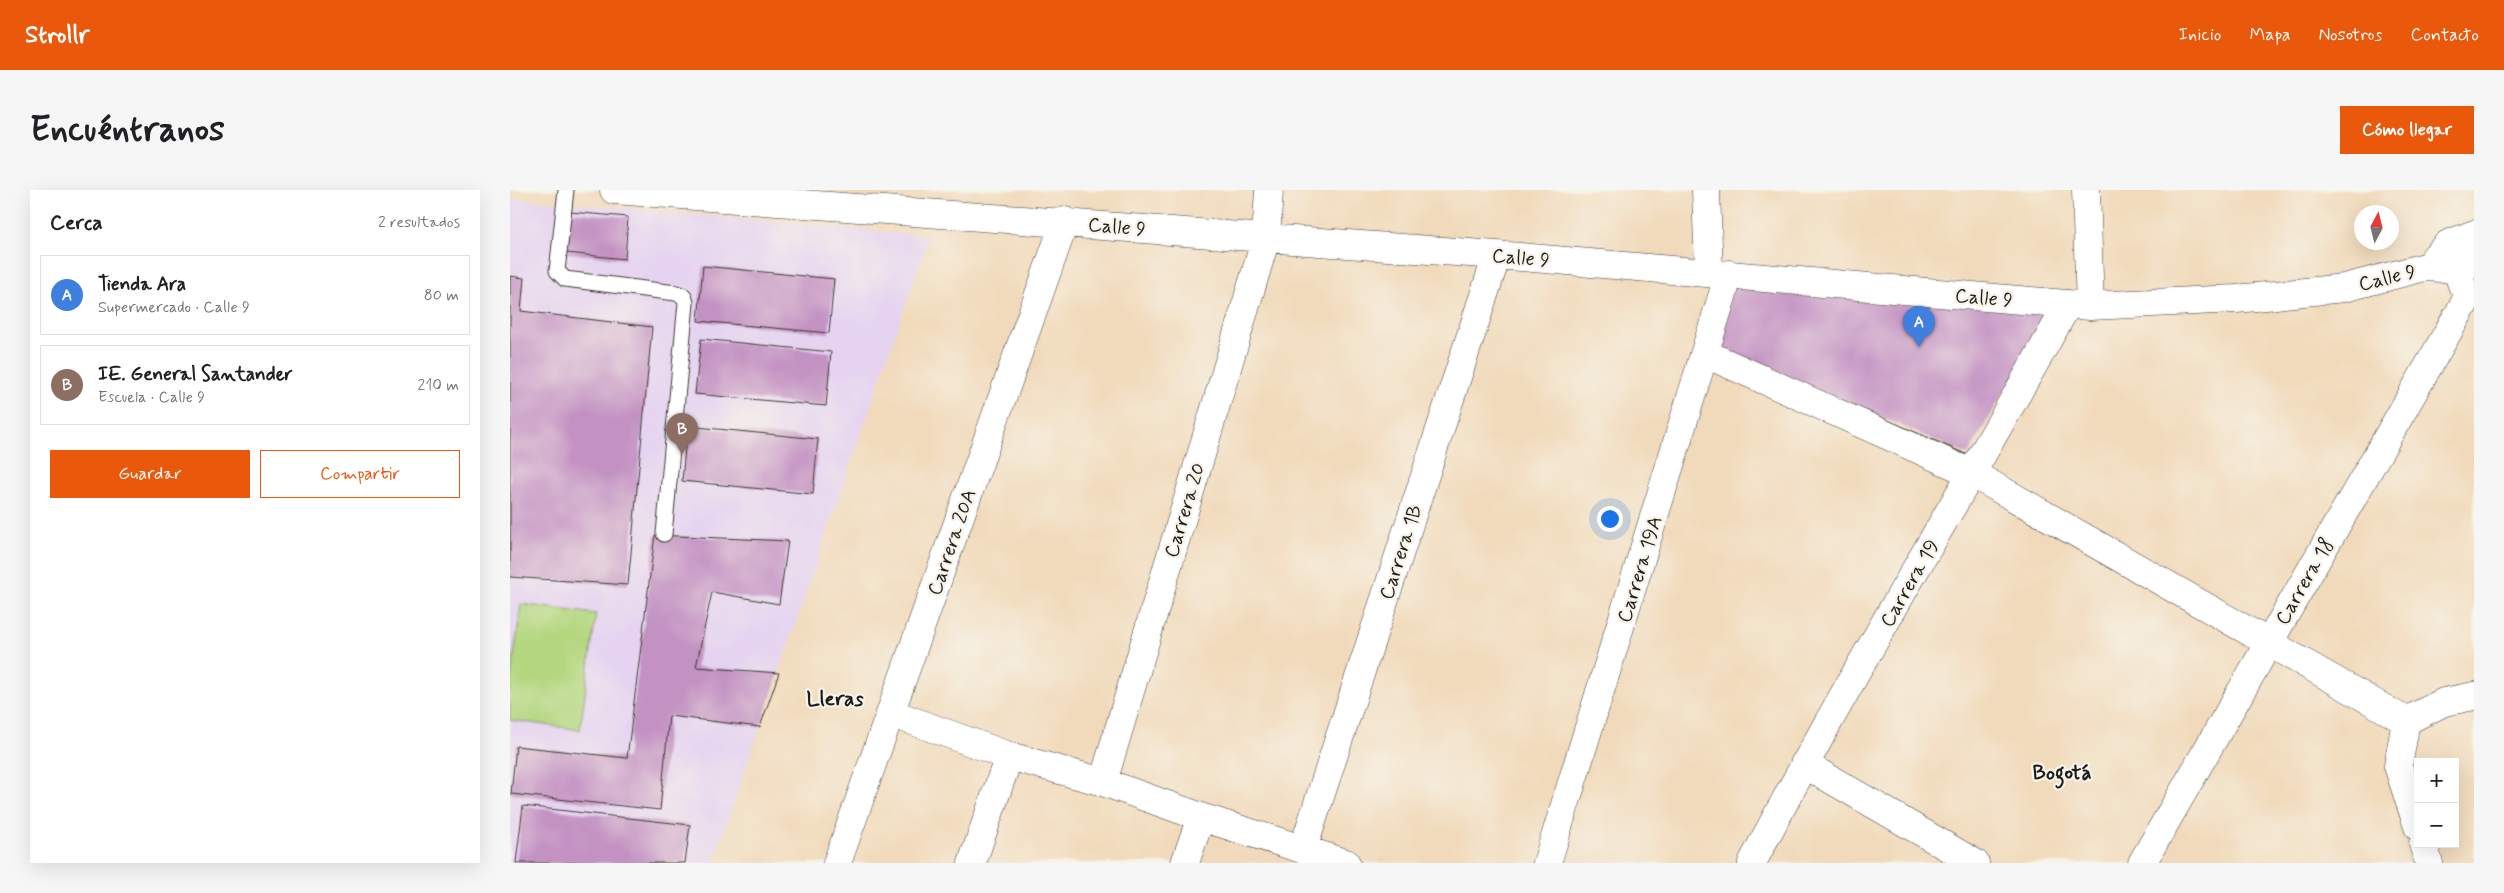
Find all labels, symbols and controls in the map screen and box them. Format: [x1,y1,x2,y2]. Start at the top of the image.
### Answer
text: Strollr [25,20,89,51]
text: Inicio [2179,23,2221,47]
text: Mapa [2249,23,2290,47]
text: Nosotros [2318,23,2383,47]
text: Contacto [2411,23,2479,47]
button: Cómo llegar [2340,106,2474,154]
text: Encuéntranos [30,107,225,153]
north arrow [2354,205,2399,250]
text: Cerca [50,209,103,237]
text: 2 resultados [378,212,460,233]
street label: Calle 9 [1087,212,1147,243]
street label: Calle 9 [1491,243,1551,274]
street label: Calle 9 [2356,258,2419,299]
text: Tienda Ara [98,272,186,297]
street label: Calle 9 [1954,283,2014,314]
text: A [62,285,72,306]
text: 80 m [424,285,459,306]
text: Supermercado · Calle 9 [98,297,250,318]
pin: A [1903,306,1935,347]
text: IE. General Santander [98,362,293,387]
text: B [62,375,72,396]
text: 210 m [418,375,459,396]
text: Escuela · Calle 9 [98,387,205,408]
pin: B [666,413,698,454]
button: Guardar [50,450,250,498]
button: Compartir [260,450,460,498]
street label: Carrera 20 [1158,460,1213,561]
street label: Carrera 20A [922,486,983,599]
street label: Carrera 1B [1373,502,1429,603]
your location [1597,506,1623,532]
street label: Carrera 19A [1611,513,1669,626]
street label: Carrera 18 [2270,533,2341,630]
street label: Carrera 19 [1874,535,1946,633]
district label: Lleras [806,685,864,713]
map controls [2414,758,2459,848]
button: + [2414,758,2459,803]
district label: Bogotá [2033,759,2091,789]
button: − [2414,803,2459,848]

